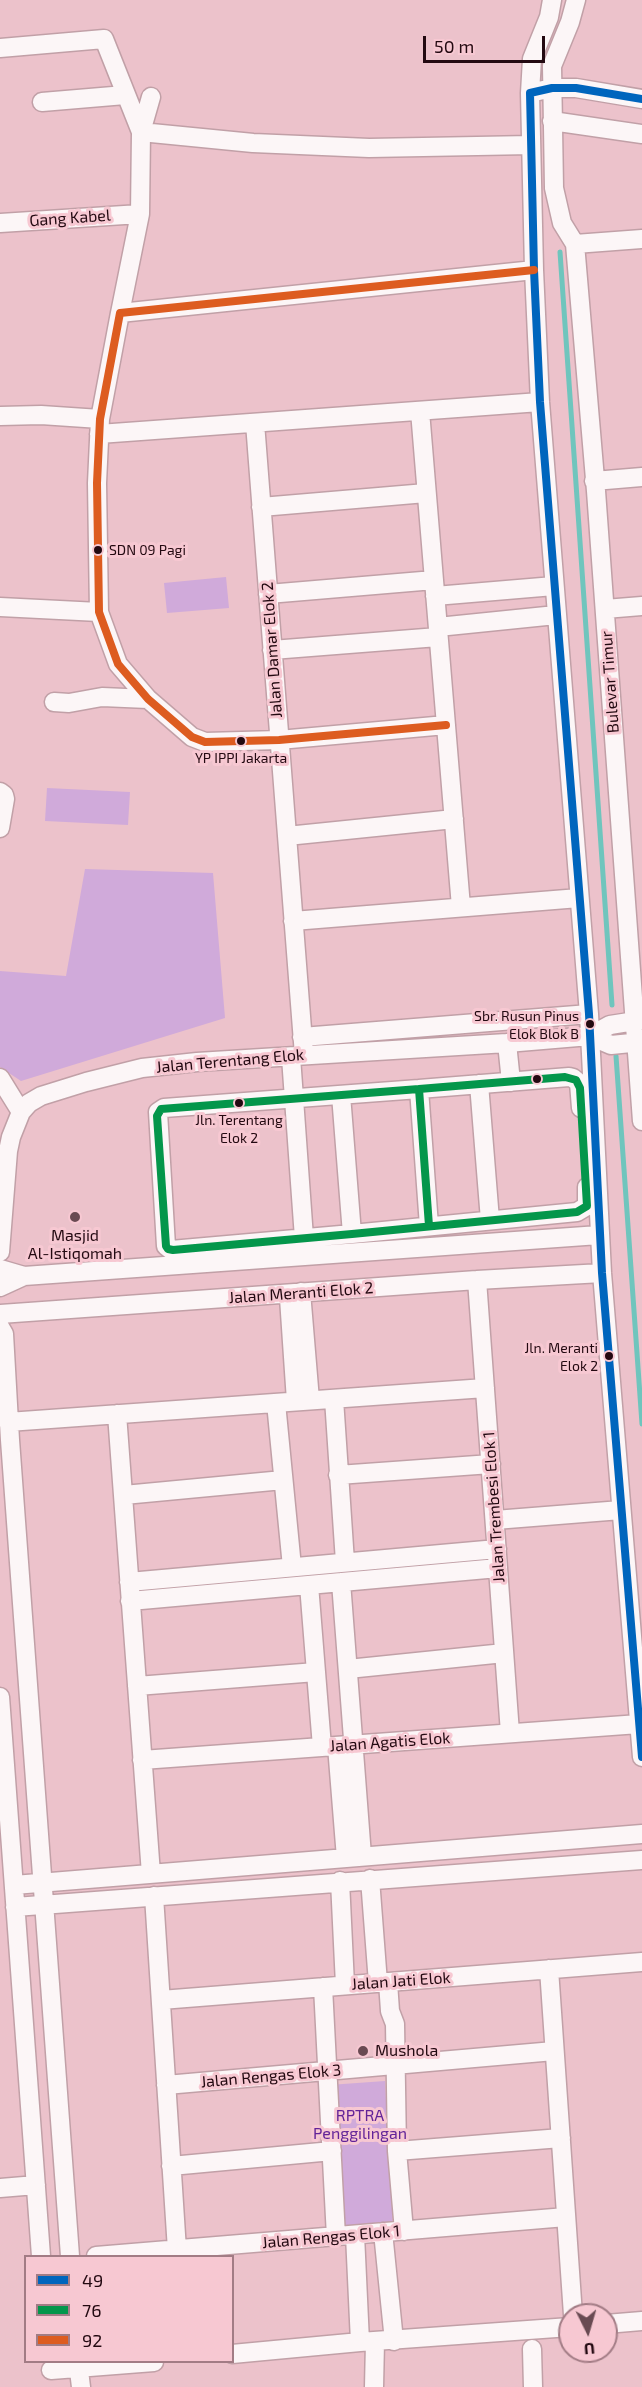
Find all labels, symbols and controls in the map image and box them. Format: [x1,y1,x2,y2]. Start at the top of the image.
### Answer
scale bar [426,24,548,62]
text: 50 m [434,35,474,57]
street label: Gang Kabel [29,206,111,230]
place label: SDN 09 Pagi [109,542,186,558]
marker: SDN 09 Pagi [92,544,104,556]
street label: Jalan Damar Elok 2 [258,581,286,719]
street label: Bulevar Timur [597,630,623,734]
marker: YP IPPI Jakarta [235,735,247,747]
place label: YP IPPI Jakarta [195,750,287,766]
place label: Sbr. Rusun Pinus Elok Blok B [474,1008,579,1040]
marker: Sbr. Rusun Pinus Elok Blok B [584,1018,596,1030]
street label: Jalan Terentang Elok [155,1045,305,1077]
unlabelled marker [531,1073,543,1085]
marker: Jln. Terentang Elok 2 [233,1097,245,1109]
place label: Jln. Terentang Elok 2 [195,1112,283,1144]
marker: Masjid Al-Istiqomah [68,1210,82,1224]
place label: Masjid Al-Istiqomah [28,1226,122,1264]
street label: Jalan Meranti Elok 2 [228,1278,374,1308]
place label: Jln. Meranti Elok 2 [525,1340,598,1372]
marker: Jln. Meranti Elok 2 [603,1350,615,1362]
street label: Jalan Trembesi Elok 1 [479,1431,509,1583]
street label: Jalan Agatis Elok [329,1728,451,1756]
street label: Jalan Jati Elok [351,1968,451,1994]
place label: Mushola [375,2041,438,2061]
marker: Mushola [356,2044,370,2058]
street label: Jalan Rengas Elok 3 [200,2060,342,2092]
park label: RPTRA Penggilingan [313,2106,407,2144]
street label: Jalan Rengas Elok 1 [261,2221,401,2253]
legend [24,2255,234,2363]
text: 49 [82,2269,103,2291]
text: 76 [82,2299,102,2321]
north arrow [558,2303,618,2363]
text: 92 [82,2329,102,2351]
text: U [583,2339,596,2359]

